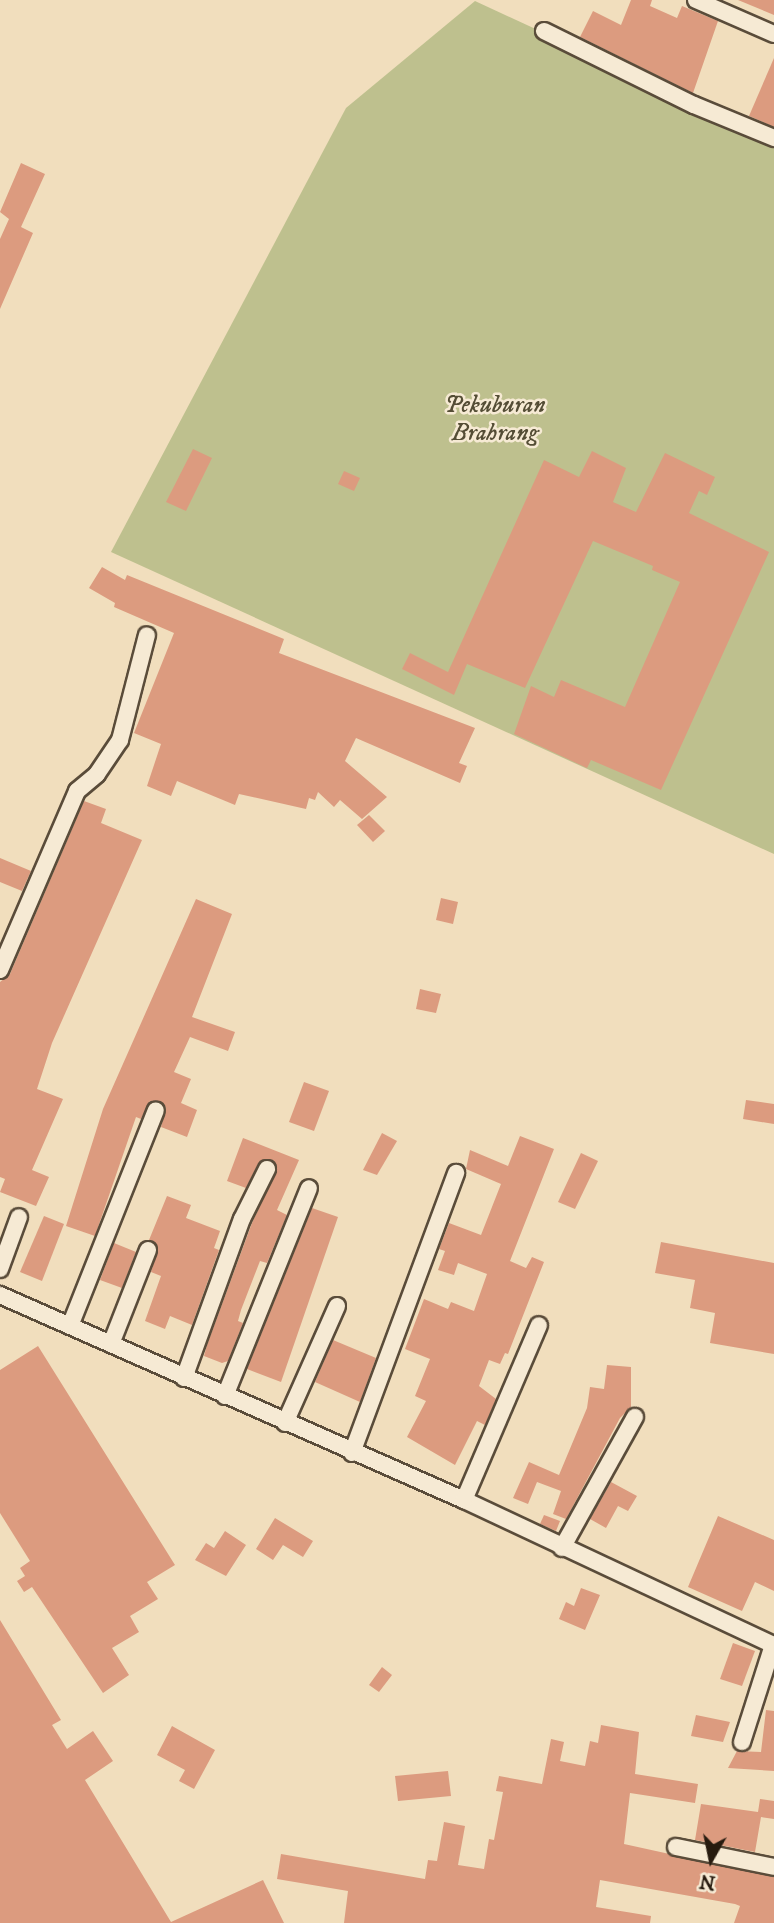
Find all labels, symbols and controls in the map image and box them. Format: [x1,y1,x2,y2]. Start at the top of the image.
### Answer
park label: Pekuburan Brahrang [445,392,545,448]
north arrow [676,1825,746,1895]
text: N [698,1869,717,1894]

